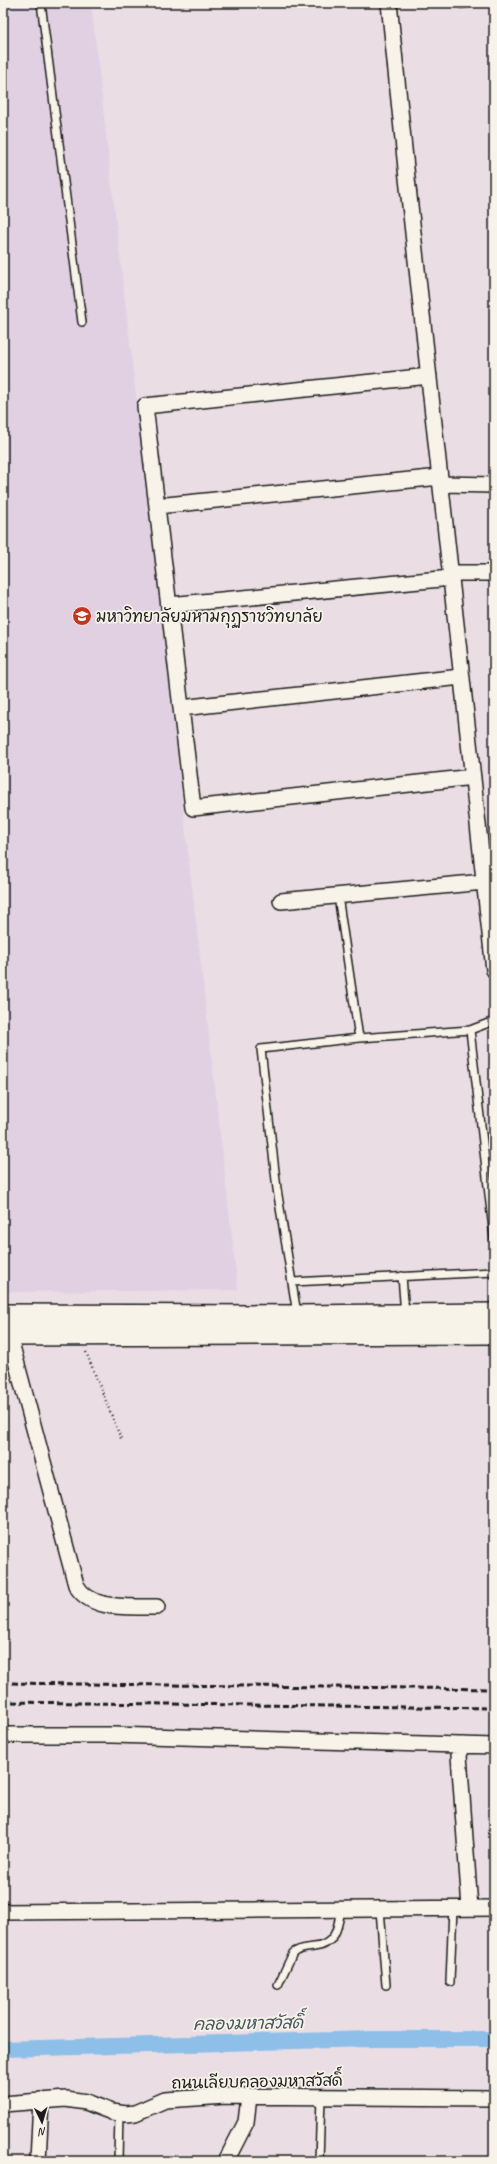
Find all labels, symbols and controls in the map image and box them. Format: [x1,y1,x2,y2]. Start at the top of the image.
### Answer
school or university icon: มหาวิทยาลัยมหามกุฏราชวิทยาลัย [71,605,93,627]
place label: มหาวิทยาลัยมหามกุฏราชวิทยาลัย [96,606,323,629]
water label: คลองมหาสวัสดิ์ [193,2007,308,2035]
street label: ถนนเลียบคลองมหาสวัสดิ์ [171,2064,343,2093]
north arrow [22,2102,62,2142]
text: N [37,2125,47,2139]

